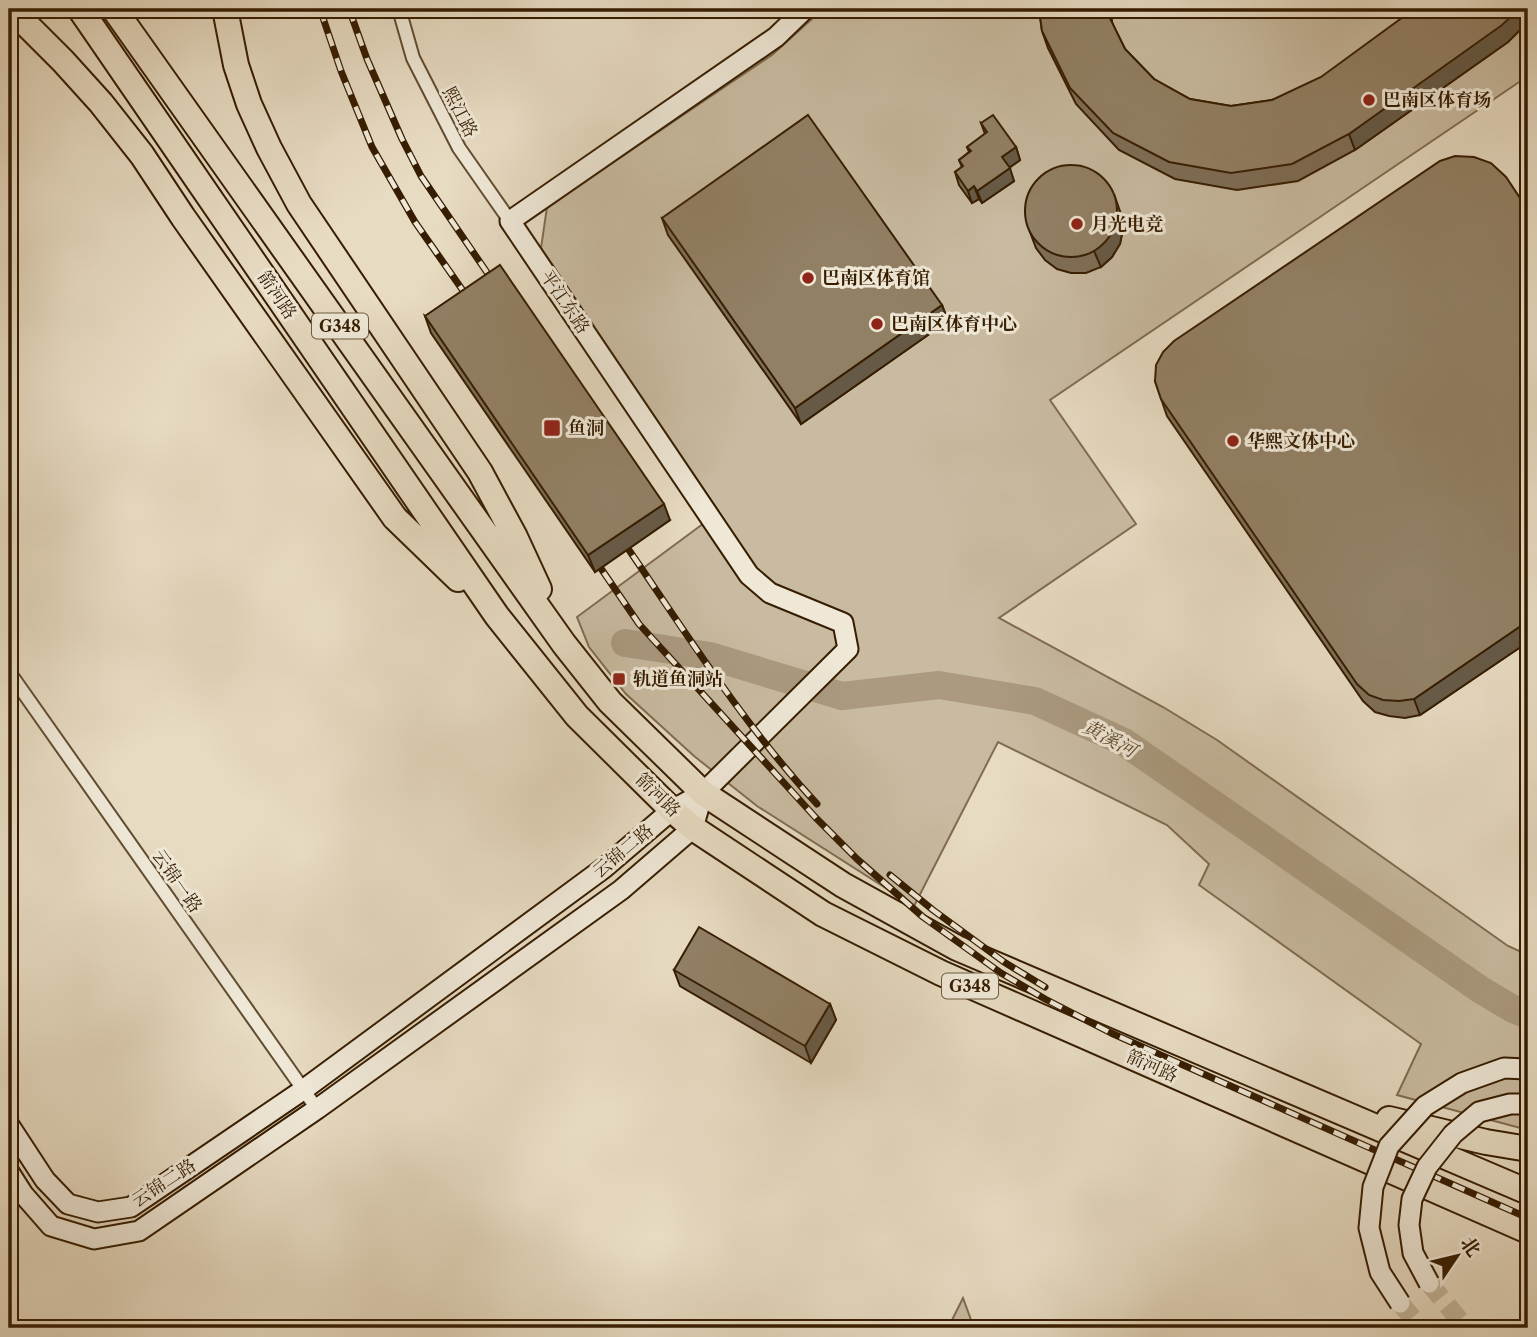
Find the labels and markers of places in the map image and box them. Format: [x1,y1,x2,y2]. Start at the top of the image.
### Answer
place label: 巴南区体育场 [1383,89,1491,111]
marker: 巴南区体育场 [1361,92,1377,108]
place label: 月光电竞 [1091,213,1163,235]
marker: 月光电竞 [1069,216,1085,232]
place label: 巴南区体育馆 [822,267,930,289]
marker: 巴南区体育馆 [800,270,816,286]
place label: 巴南区体育中心 [891,313,1017,335]
marker: 巴南区体育中心 [869,316,885,332]
place label: 鱼洞 [568,417,604,439]
marker: 鱼洞 [542,418,562,438]
place label: 华熙文体中心 [1247,430,1355,452]
marker: 华熙文体中心 [1225,433,1241,449]
place label: 轨道鱼洞站 [633,668,723,690]
marker: 轨道鱼洞站 [611,671,627,687]

